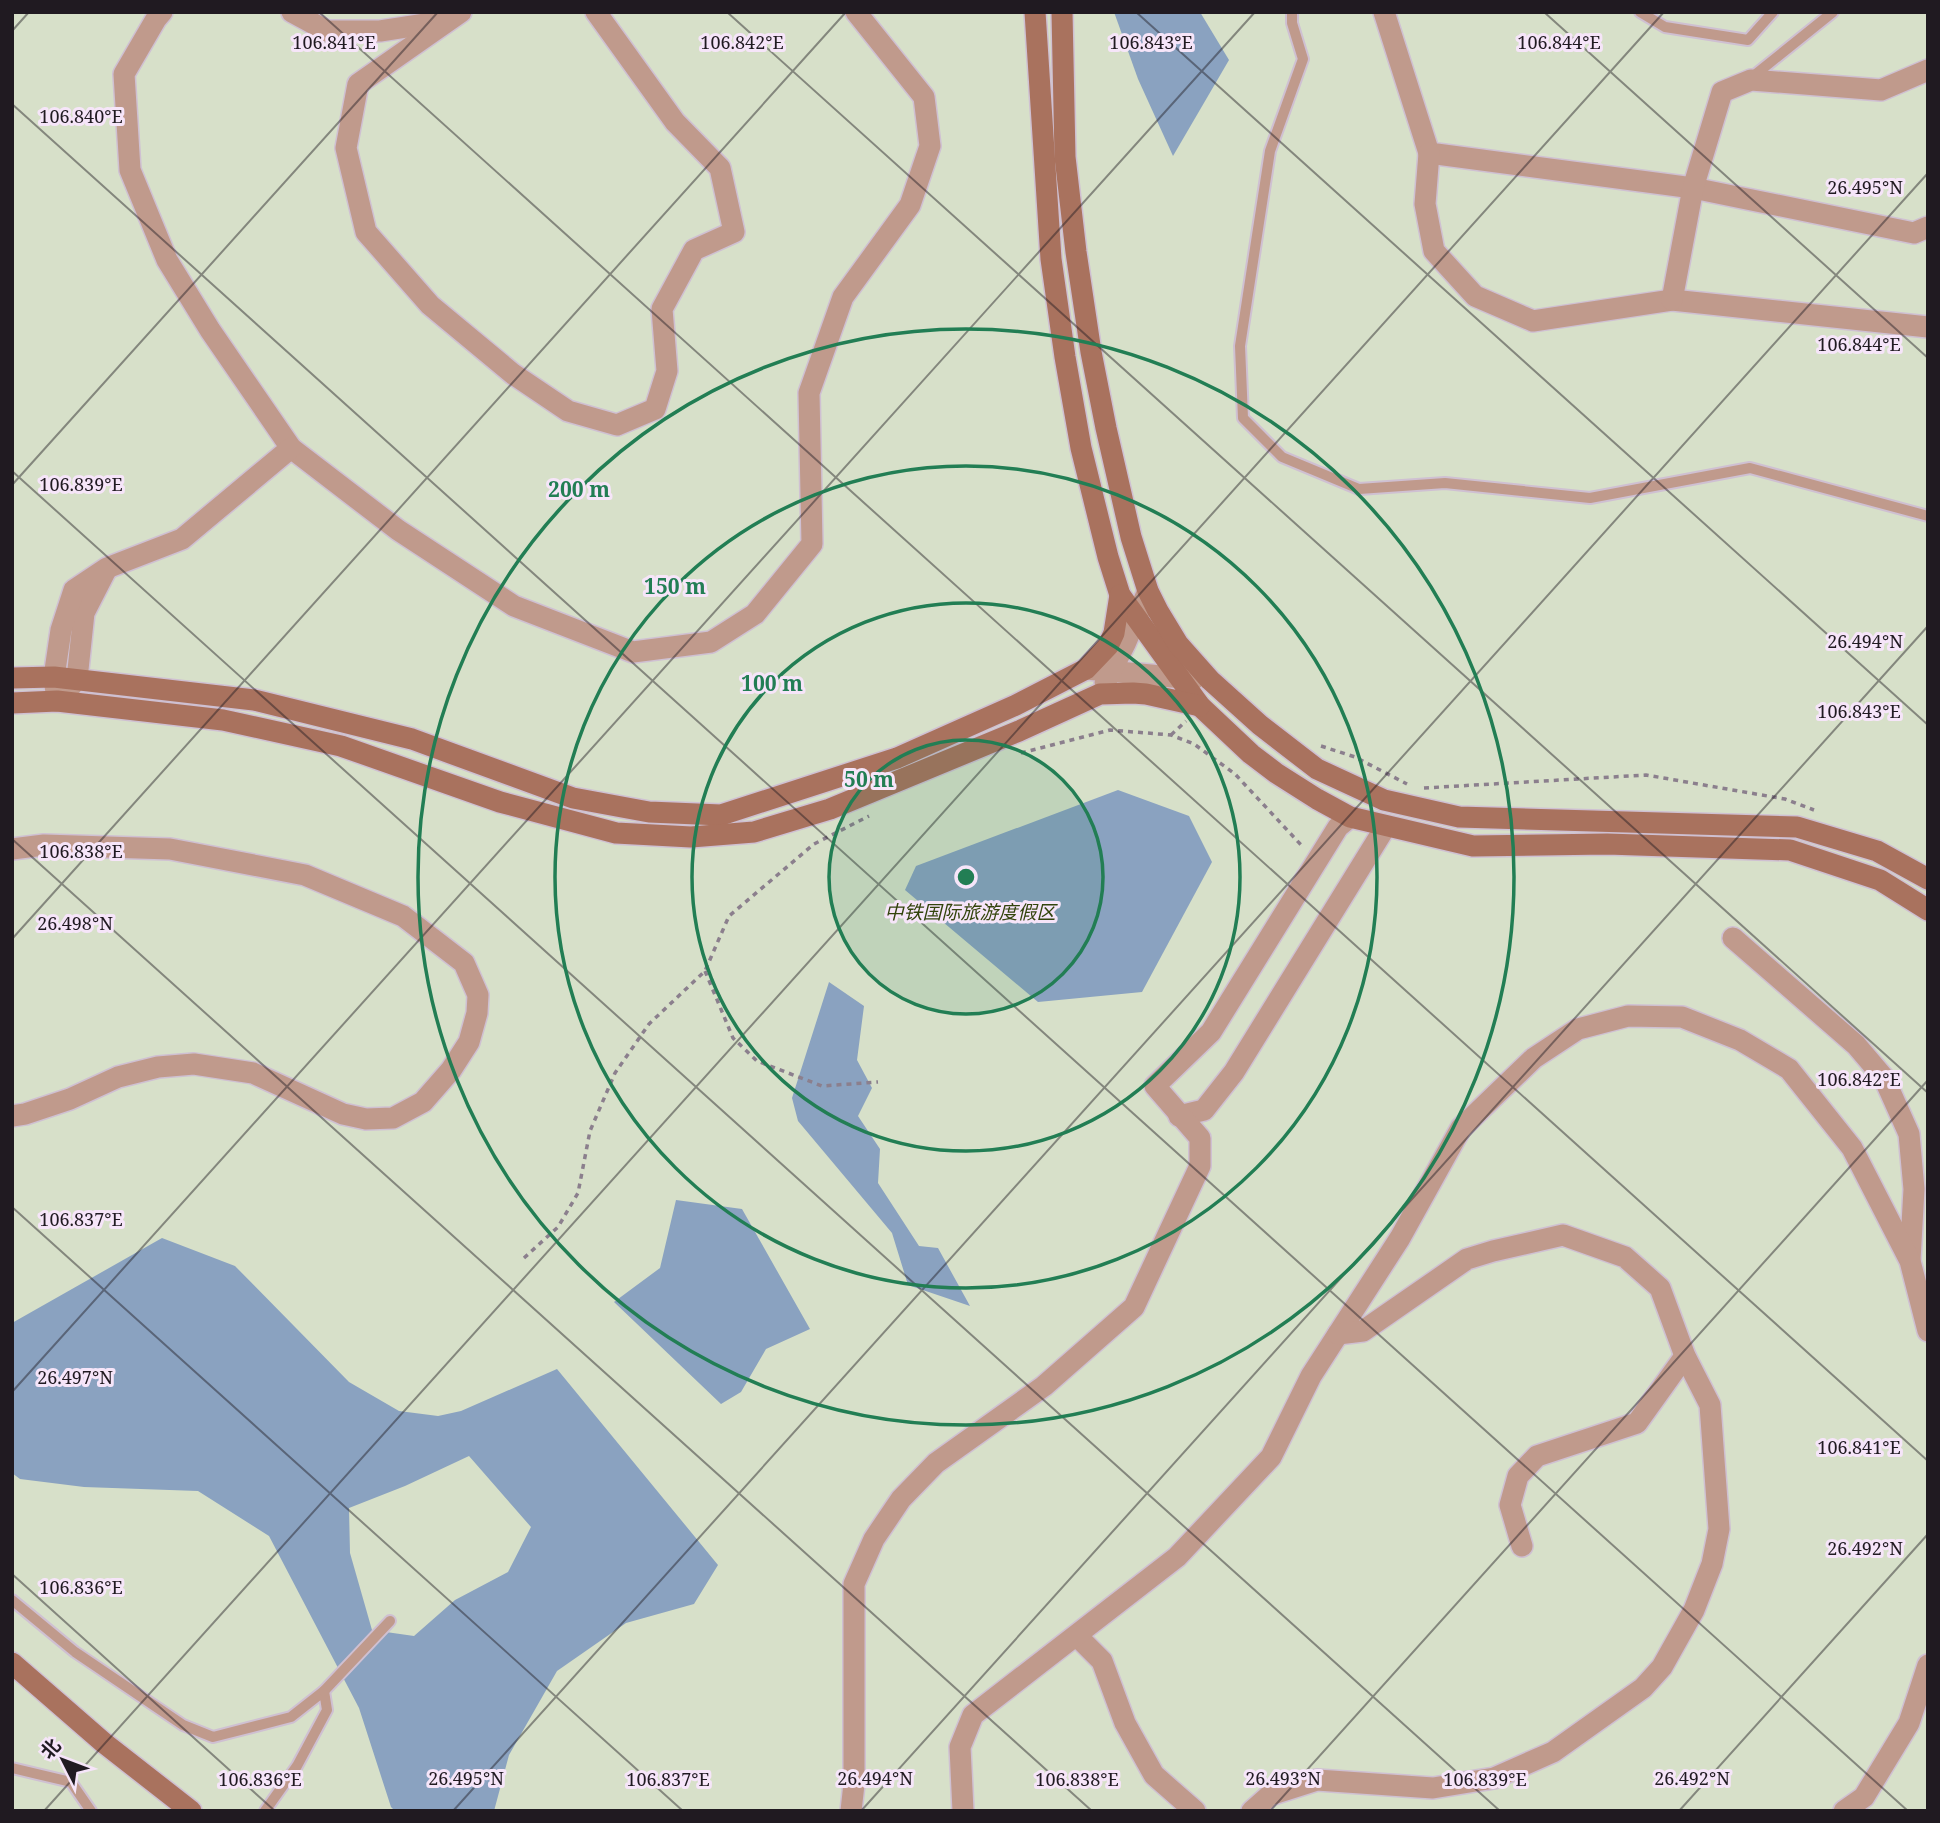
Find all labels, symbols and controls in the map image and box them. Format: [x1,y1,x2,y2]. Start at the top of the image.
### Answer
text: 106.841°E [292,30,376,54]
text: 106.842°E [700,30,784,54]
text: 106.843°E [1109,30,1193,54]
text: 106.844°E [1517,30,1601,54]
text: 106.840°E [39,104,123,128]
text: 26.495°N [1827,175,1903,199]
text: 106.844°E [1817,332,1901,356]
text: 106.839°E [39,472,123,496]
text: 200 m [548,475,610,503]
text: 150 m [644,572,706,600]
text: 26.494°N [1827,629,1903,653]
text: 100 m [741,669,803,697]
text: 106.843°E [1817,699,1901,723]
text: 50 m [844,765,894,793]
text: 106.838°E [39,839,123,863]
centre of rings [954,865,978,889]
park label: 中铁国际旅游度假区 [884,899,1058,925]
text: 26.498°N [37,911,113,935]
text: 106.842°E [1817,1067,1901,1091]
text: 106.837°E [39,1207,123,1231]
text: 26.497°N [37,1365,113,1389]
text: 106.841°E [1817,1435,1901,1459]
text: 26.492°N [1827,1536,1903,1560]
text: 106.836°E [39,1575,123,1599]
north arrow [28,1725,98,1795]
text: 北 [34,1733,66,1764]
text: 26.495°N [428,1766,504,1790]
text: 26.494°N [837,1766,913,1790]
text: 26.493°N [1245,1766,1321,1790]
text: 26.492°N [1654,1766,1730,1790]
text: 106.836°E [218,1767,302,1791]
text: 106.837°E [626,1767,710,1791]
text: 106.838°E [1035,1767,1119,1791]
text: 106.839°E [1443,1767,1527,1791]

